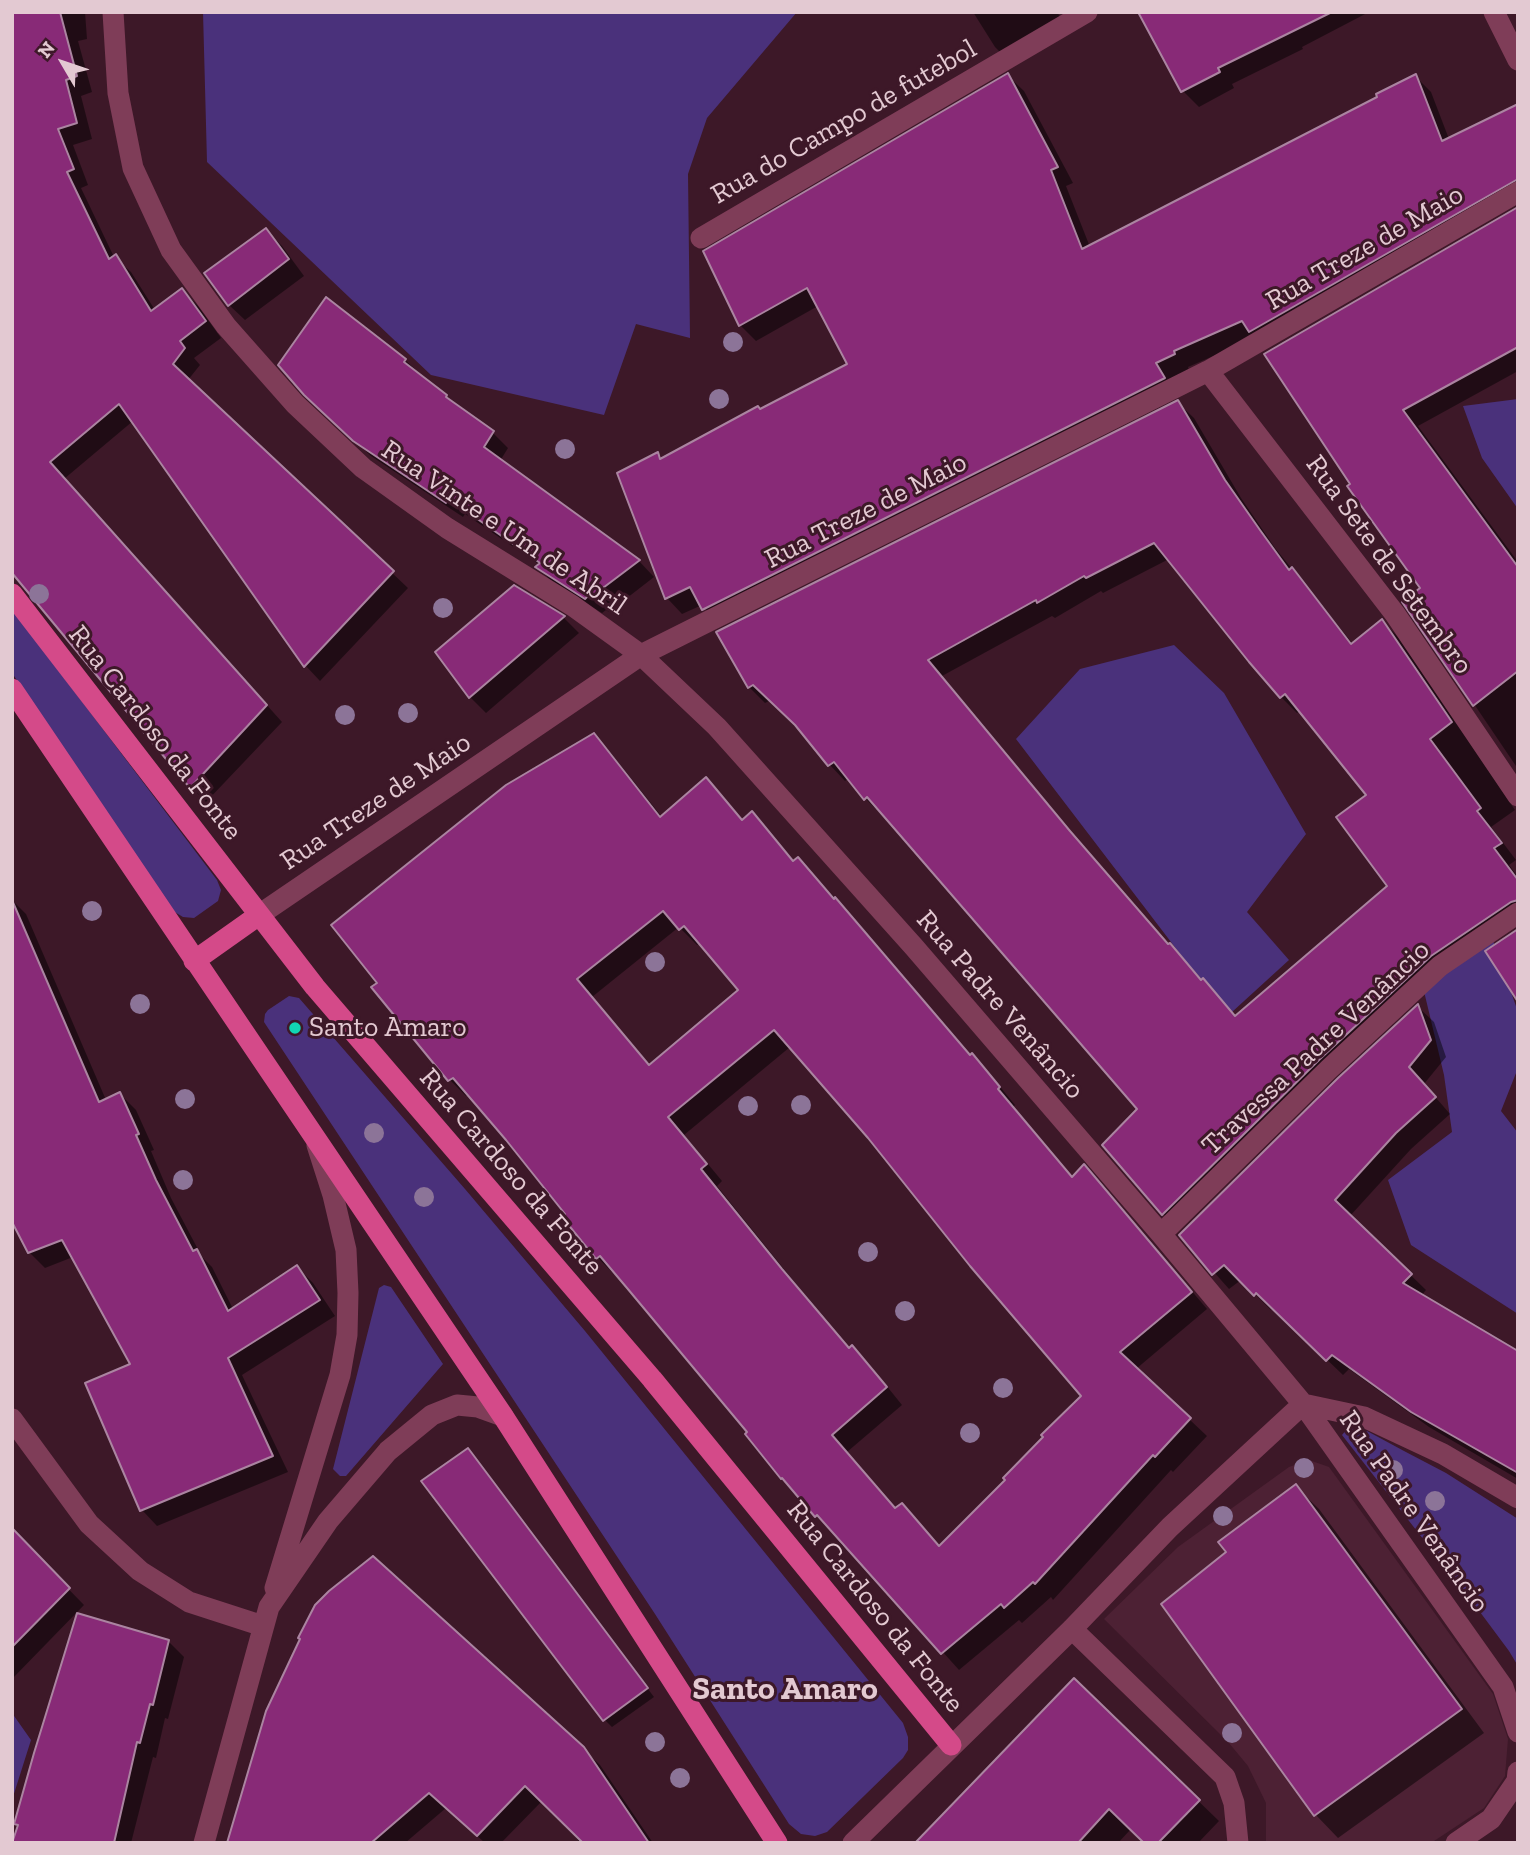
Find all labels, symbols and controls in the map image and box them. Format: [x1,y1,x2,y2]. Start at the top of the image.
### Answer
north arrow [28,28,98,98]
street label: Rua do Campo de futebol [705,32,983,212]
text: N [33,37,60,62]
street label: Rua Treze de Maio [1260,178,1470,318]
street label: Rua Vinte e Um de Abril [375,433,633,623]
street label: Rua Treze de Maio [759,446,973,576]
street label: Rua Sete de Setembro [1298,449,1480,681]
street label: Rua Cardoso da Fonte [61,619,249,847]
street label: Rua Treze de Maio [274,726,478,878]
street label: Rua Padre Venâncio [909,904,1091,1106]
street label: Travessa Padre Venâncio [1195,934,1437,1162]
place label: Santo Amaro [309,1011,467,1045]
marker: Santo Amaro [287,1020,303,1036]
street label: Rua Cardoso da Fonte [412,1062,610,1282]
street label: Rua Padre Venâncio [1332,1404,1496,1620]
street label: Rua Cardoso da Fonte [779,1494,971,1720]
district label: Santo Amaro [692,1671,878,1709]

